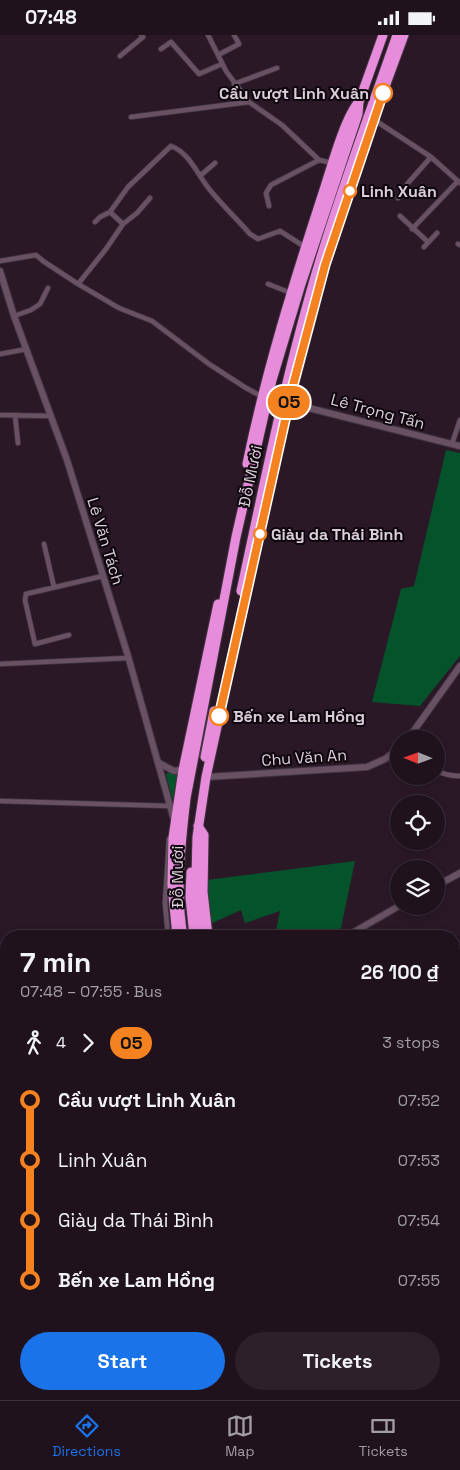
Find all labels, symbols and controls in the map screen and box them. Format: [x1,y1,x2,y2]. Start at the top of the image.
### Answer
text: 07:48 [25,5,77,30]
place label: Cầu vượt Linh Xuân [219,83,369,104]
marker: Cầu vượt Linh Xuân [373,83,393,103]
place label: Linh Xuân [361,181,437,202]
marker: Linh Xuân [343,184,357,198]
line badge: 05 [266,386,312,418]
street label: Lê Trọng Tấn [329,389,427,434]
text: 05 [278,390,300,413]
street label: Đỗ Mười [234,443,267,509]
street label: Lê Văn Tách [82,495,129,587]
place label: Giày da Thái Bình [271,524,403,545]
marker: Giày da Thái Bình [253,527,267,541]
marker: Bến xe Lam Hồng [209,706,229,726]
place label: Bến xe Lam Hồng [233,706,365,727]
north arrow [390,730,445,785]
map controls [390,730,445,915]
street label: Chu Văn An [261,744,348,771]
button: locate [390,795,445,850]
street label: Đỗ Mười [167,846,188,908]
button: layers [390,860,445,915]
text: 7 min [20,944,91,980]
text: 26 100 ₫ [361,960,440,985]
text: 07:48 – 07:55 · Bus [20,981,162,1002]
icon: walk [20,1029,48,1057]
icon: forward [74,1029,102,1057]
text: 05 [120,1031,142,1054]
text: 4 [56,1032,66,1053]
text: 3 stops [382,1032,440,1053]
text: Cầu vượt Linh Xuân [58,1088,236,1113]
text: 07:52 [398,1090,440,1111]
text: Linh Xuân [58,1148,147,1173]
text: 07:53 [398,1150,440,1171]
text: Giày da Thái Bình [58,1208,214,1233]
text: 07:54 [397,1210,440,1231]
text: Bến xe Lam Hồng [58,1268,215,1293]
text: 07:55 [398,1270,440,1291]
button: Start [20,1332,225,1390]
button: Tickets [235,1332,440,1390]
tab: Directions [52,1412,121,1460]
tab: Map [225,1412,254,1460]
tab: Tickets [359,1412,408,1460]

